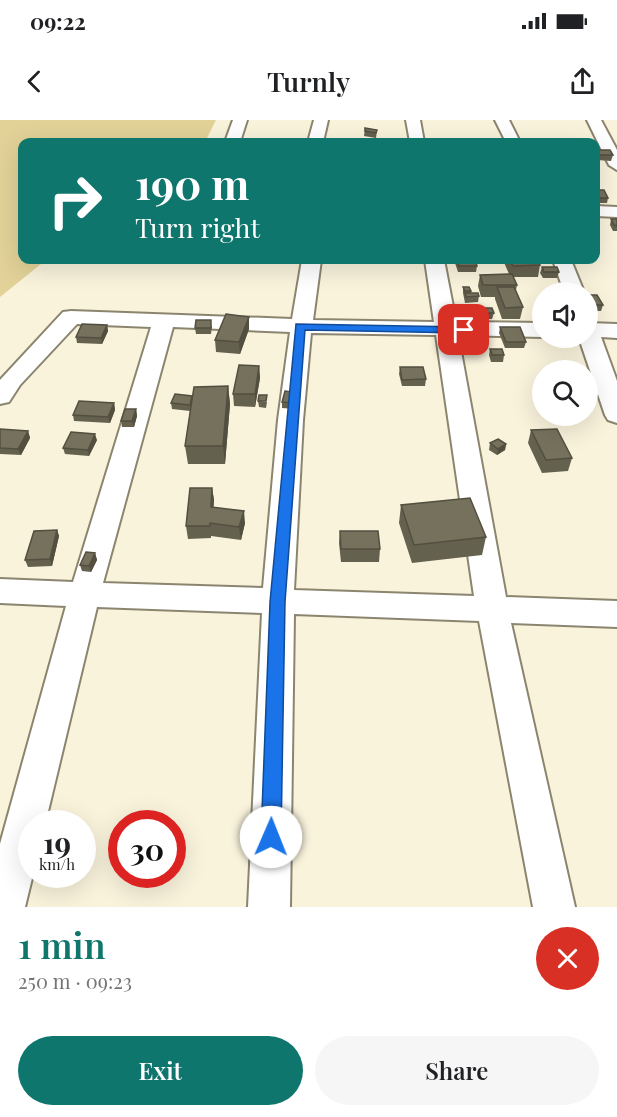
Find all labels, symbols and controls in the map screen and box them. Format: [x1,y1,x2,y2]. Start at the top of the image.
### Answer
text: 09:22 [30,6,86,36]
text: Turnly [267,63,350,99]
icon: back [18,65,51,98]
icon: share [566,65,599,98]
text: 190 m [135,155,249,211]
icon: right [36,162,114,240]
text: Turn right [135,209,260,245]
map controls [532,282,598,426]
button: sound [532,282,598,348]
pin [438,304,489,355]
icon: arrive [447,313,480,346]
button: search [532,360,598,426]
position arrow [239,805,303,869]
speed limit sign: 30 [108,810,186,888]
text: 19 [43,822,71,862]
text: km/h [39,854,75,874]
text: 1 min [18,920,106,968]
button: close [536,927,599,990]
text: 250 m · 09:23 [18,967,132,994]
button: Exit [18,1036,303,1105]
button: Share [315,1036,599,1105]

